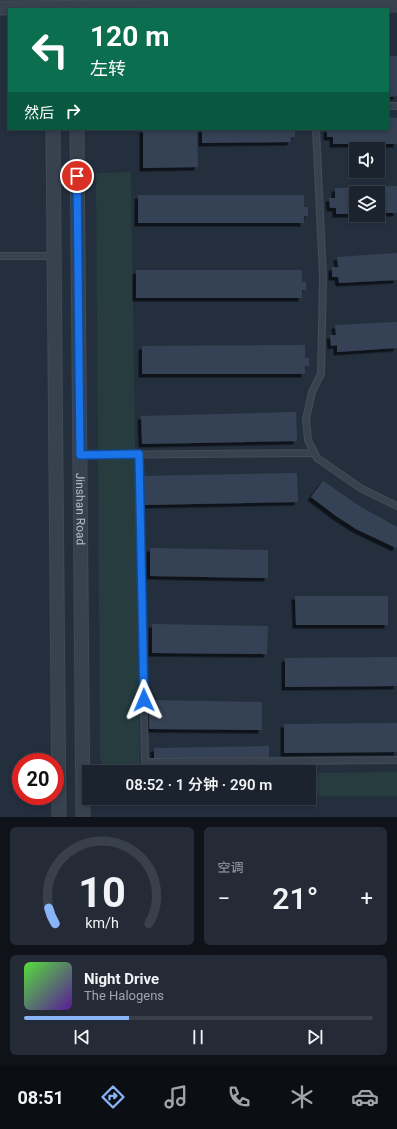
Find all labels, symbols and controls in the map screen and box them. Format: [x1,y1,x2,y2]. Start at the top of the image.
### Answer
text: 120 m [90,20,169,53]
icon: left [24,24,76,76]
text: 左转 [90,58,126,79]
icon: right [62,100,84,122]
text: 然后 [24,104,54,122]
map controls [349,142,385,222]
button: sound [349,142,385,178]
pin [60,159,94,193]
icon: arrive [66,165,88,187]
button: layers [349,186,385,222]
street label: Jinshan Road [73,473,88,545]
position arrow [123,679,165,721]
speed limit sign: 20 [12,753,64,805]
text: 08:52 · 1 分钟 · 290 m [126,776,272,794]
text: 空调 [218,860,244,875]
text: 10 [78,868,126,917]
text: 21° [272,881,318,916]
text: − [218,886,230,911]
text: + [361,886,373,911]
text: km/h [85,915,119,931]
text: Night Drive [84,970,159,988]
text: The Halogens [84,988,164,1003]
icon: previous [71,1026,93,1048]
icon: pause [187,1026,209,1048]
icon: next [304,1026,326,1048]
icon: directions [99,1083,127,1111]
icon: music [162,1083,190,1111]
icon: phone [225,1083,253,1111]
icon: climate [288,1083,316,1111]
icon: car [351,1083,379,1111]
text: 08:51 [18,1087,64,1108]

